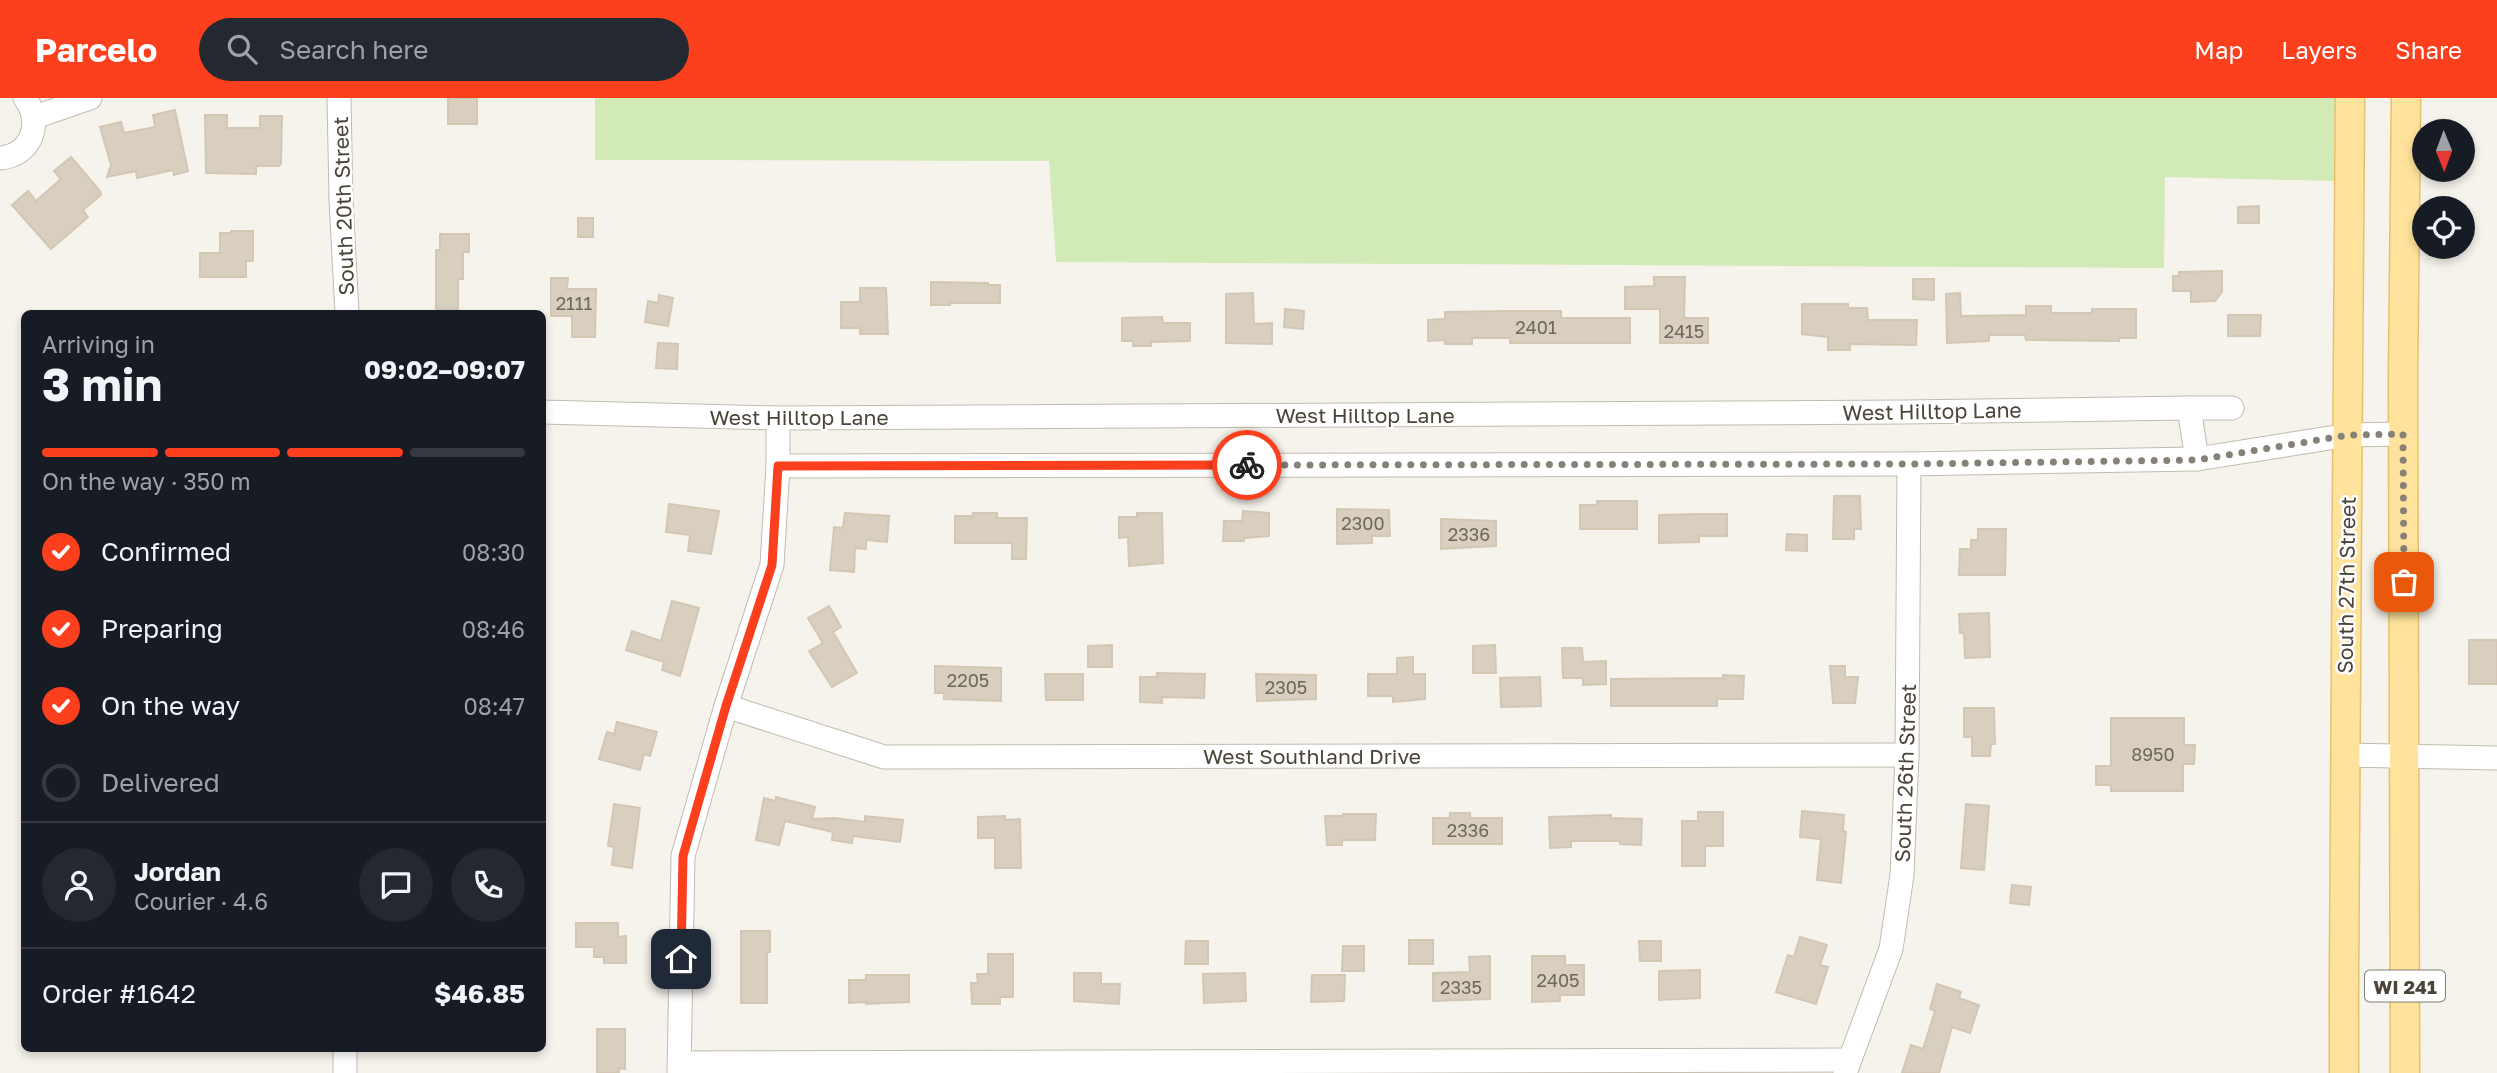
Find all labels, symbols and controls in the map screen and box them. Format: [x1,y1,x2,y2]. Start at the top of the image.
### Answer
search box [199,18,689,81]
text: Parcelo [35,30,157,69]
icon: search [223,30,261,68]
text: Search here [279,34,428,65]
text: Map [2194,35,2243,64]
text: Layers [2281,35,2357,64]
text: Share [2395,35,2462,64]
street label: South 20th Street [327,116,359,296]
north arrow [2412,119,2474,182]
map controls [2412,119,2475,259]
button: locate [2412,196,2475,259]
house number: 2111 [556,292,593,314]
house number: 2401 [1515,316,1557,338]
house number: 2415 [1664,320,1704,342]
text: Arriving in [42,330,155,358]
text: 09:02–09:07 [364,354,525,385]
text: 3 min [42,356,162,411]
street label: West Hilltop Lane [1842,396,2022,426]
street label: West Hilltop Lane [1275,402,1455,428]
street label: West Hilltop Lane [709,404,889,430]
courier [1212,430,1282,500]
icon: bike [1228,446,1266,484]
text: On the way · 350 m [42,467,251,495]
street label: South 27th Street [2331,496,2361,674]
house number: 2300 [1341,512,1385,534]
house number: 2336 [1448,523,1490,545]
icon: check [42,533,80,571]
text: Confirmed [101,536,231,567]
text: 08:30 [462,538,525,566]
pin [2374,552,2434,612]
icon: bag [2385,563,2423,601]
icon: check [42,610,80,648]
text: Preparing [101,613,223,644]
text: 08:46 [462,615,525,643]
house number: 2205 [947,669,989,691]
house number: 2305 [1265,676,1307,698]
street label: South 26th Street [1889,683,1921,863]
icon: check [42,687,80,725]
text: On the way [101,690,240,721]
text: 08:47 [464,692,525,720]
street label: West Southland Drive [1203,743,1421,769]
house number: 8950 [2131,743,2175,765]
text: Delivered [101,767,220,798]
house number: 2336 [1447,819,1489,841]
button: person [42,848,116,922]
button: chat [359,848,433,922]
button: phone [451,848,525,922]
text: Jordan [134,856,221,887]
text: Courier · 4.6 [134,887,268,915]
pin [651,929,711,989]
icon: home [662,940,700,978]
house number: 2405 [1536,969,1580,991]
road number: WI 241 [2365,971,2445,1002]
house number: 2335 [1440,976,1482,998]
text: Order #1642 [42,978,196,1009]
text: $46.85 [434,978,525,1009]

